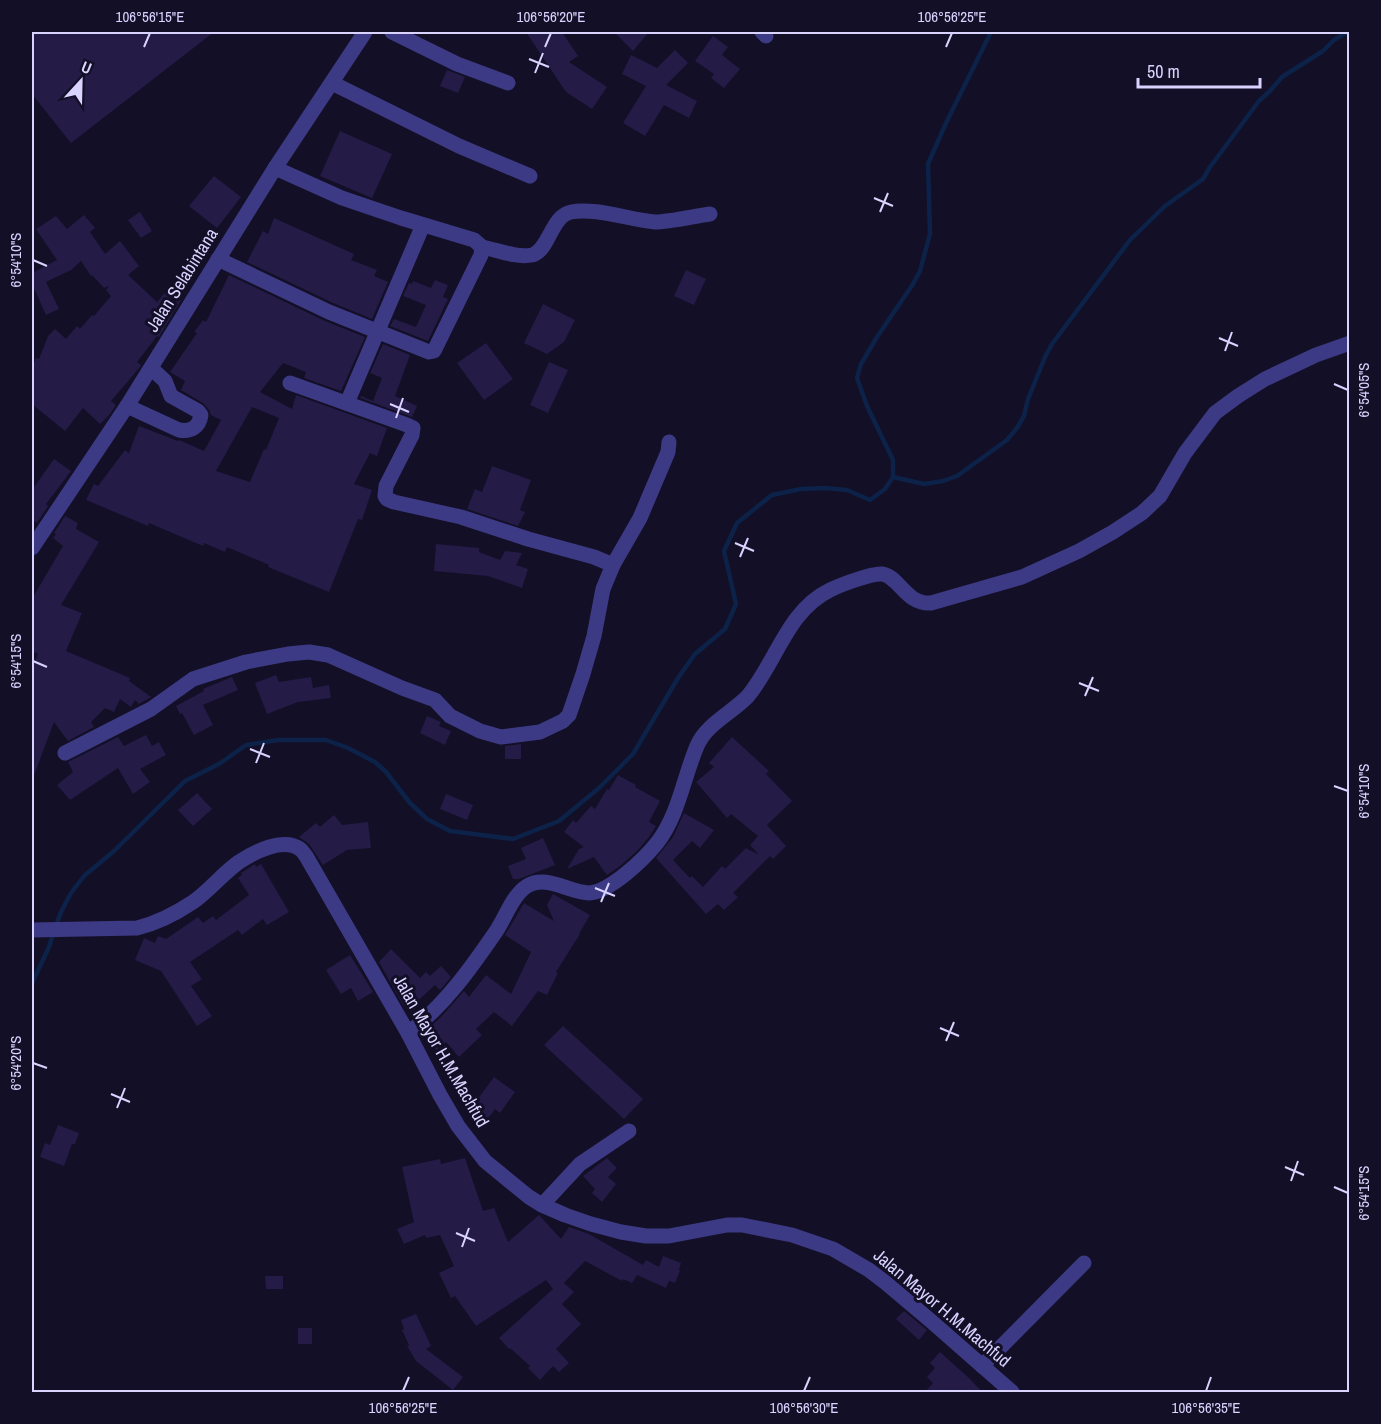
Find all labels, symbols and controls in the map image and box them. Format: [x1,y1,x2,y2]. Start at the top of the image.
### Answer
text: 106°56'15"E [116,6,184,27]
text: 106°56'20"E [517,6,585,27]
text: 106°56'25"E [918,6,986,27]
north arrow [51,51,111,111]
scale bar [1138,51,1260,89]
text: U [78,55,95,79]
text: 50 m [1147,59,1180,84]
street label: Jalan Selabintana [140,223,223,336]
text: 6°54'10"S [5,232,26,288]
text: 6°54'05"S [1353,362,1374,418]
text: 6°54'15"S [5,633,26,689]
text: 6°54'10"S [1353,763,1374,819]
street label: Jalan Mayor H.M.Machfud [388,970,495,1132]
text: 6°54'20"S [5,1035,26,1091]
text: 6°54'15"S [1353,1165,1374,1221]
street label: Jalan Mayor H.M.Machfud [868,1243,1016,1373]
text: 106°56'25"E [369,1397,437,1418]
text: 106°56'30"E [770,1397,838,1418]
text: 106°56'35"E [1172,1397,1240,1418]

